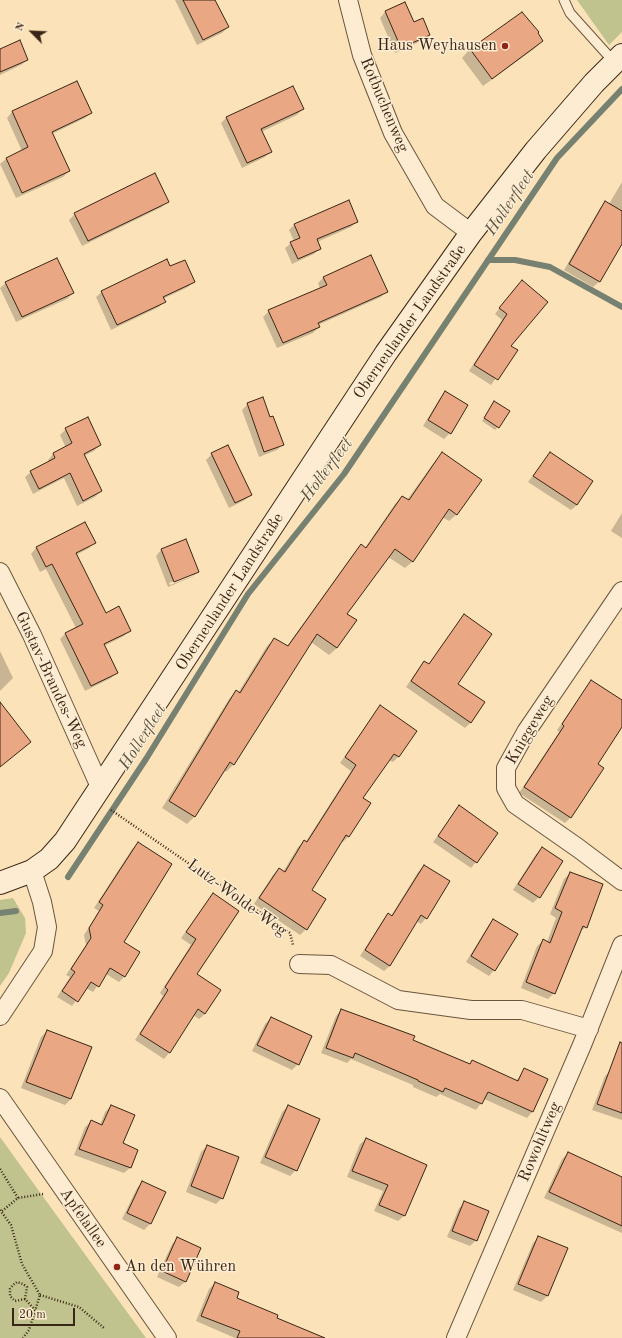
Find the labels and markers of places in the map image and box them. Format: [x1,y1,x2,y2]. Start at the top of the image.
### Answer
place label: Haus Weyhausen [377,36,497,56]
marker: Haus Weyhausen [500,41,510,51]
place label: An den Wühren [125,1257,236,1277]
marker: An den Wühren [112,1262,122,1272]

